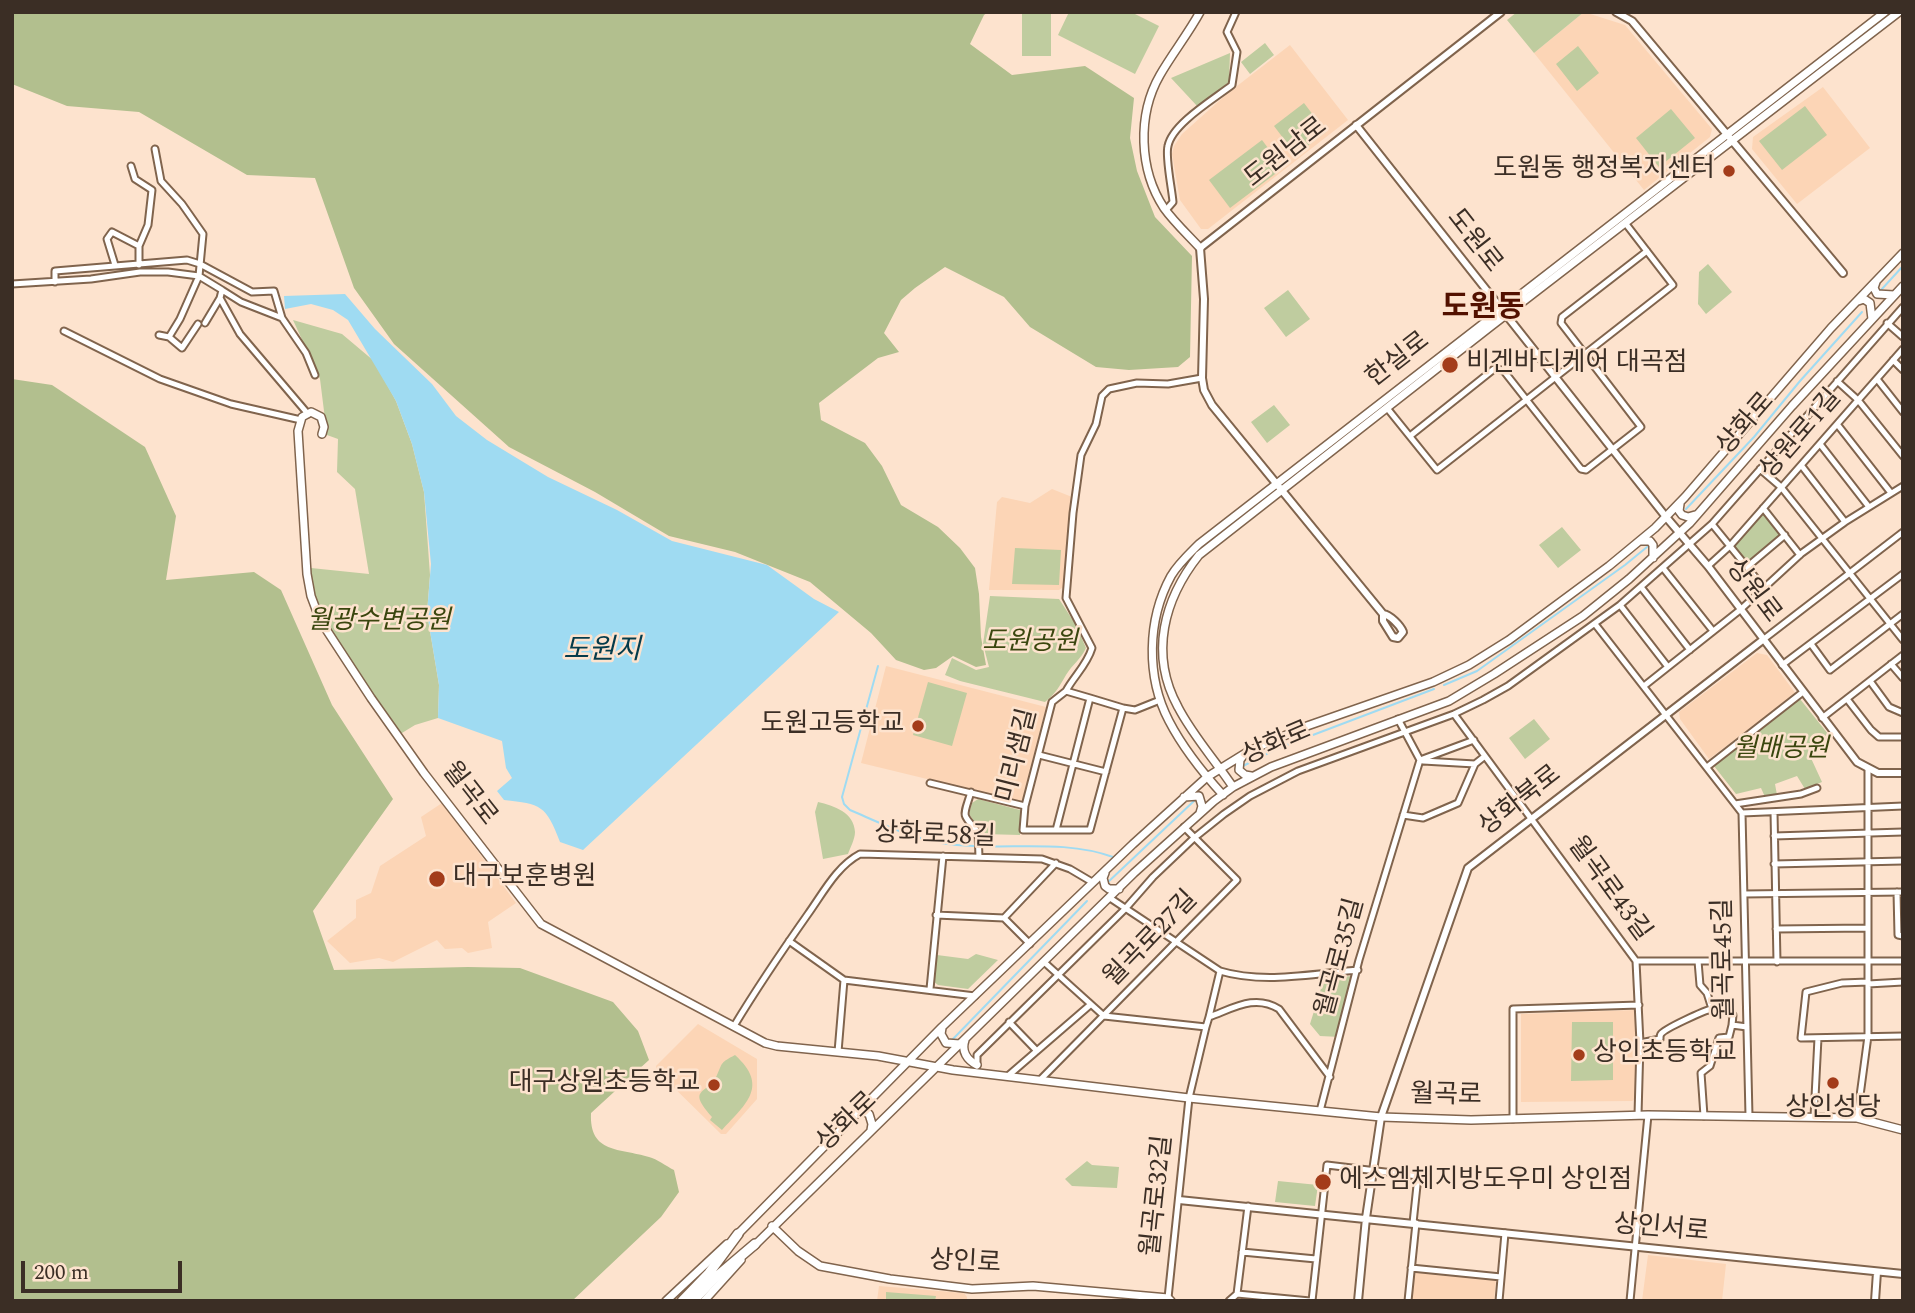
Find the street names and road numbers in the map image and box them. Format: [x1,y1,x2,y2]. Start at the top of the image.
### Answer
street label: 도원남로 [1240,112,1334,196]
street label: 도원로 [1439,204,1507,280]
street label: 한실로 [1361,327,1437,395]
street label: 상원로1길 [1755,384,1849,486]
street label: 상화로 [1712,388,1782,462]
street label: 상원로 [1718,554,1786,630]
street label: 미리샘길 [992,706,1046,806]
street label: 상화로 [1238,717,1316,773]
street label: 월곡로 [434,757,502,833]
street label: 상화북로 [1474,760,1568,844]
street label: 상화로58길 [874,819,996,855]
street label: 월곡로43길 [1560,832,1656,948]
street label: 월곡로27길 [1099,885,1205,995]
street label: 월곡로35길 [1311,895,1373,1021]
street label: 월곡로45길 [1709,898,1743,1020]
street label: 월곡로 [1410,1081,1482,1113]
street label: 상화로 [811,1087,885,1159]
street label: 월곡로32길 [1137,1134,1181,1258]
street label: 상인서로 [1612,1210,1710,1250]
street label: 상인로 [928,1247,1002,1281]

